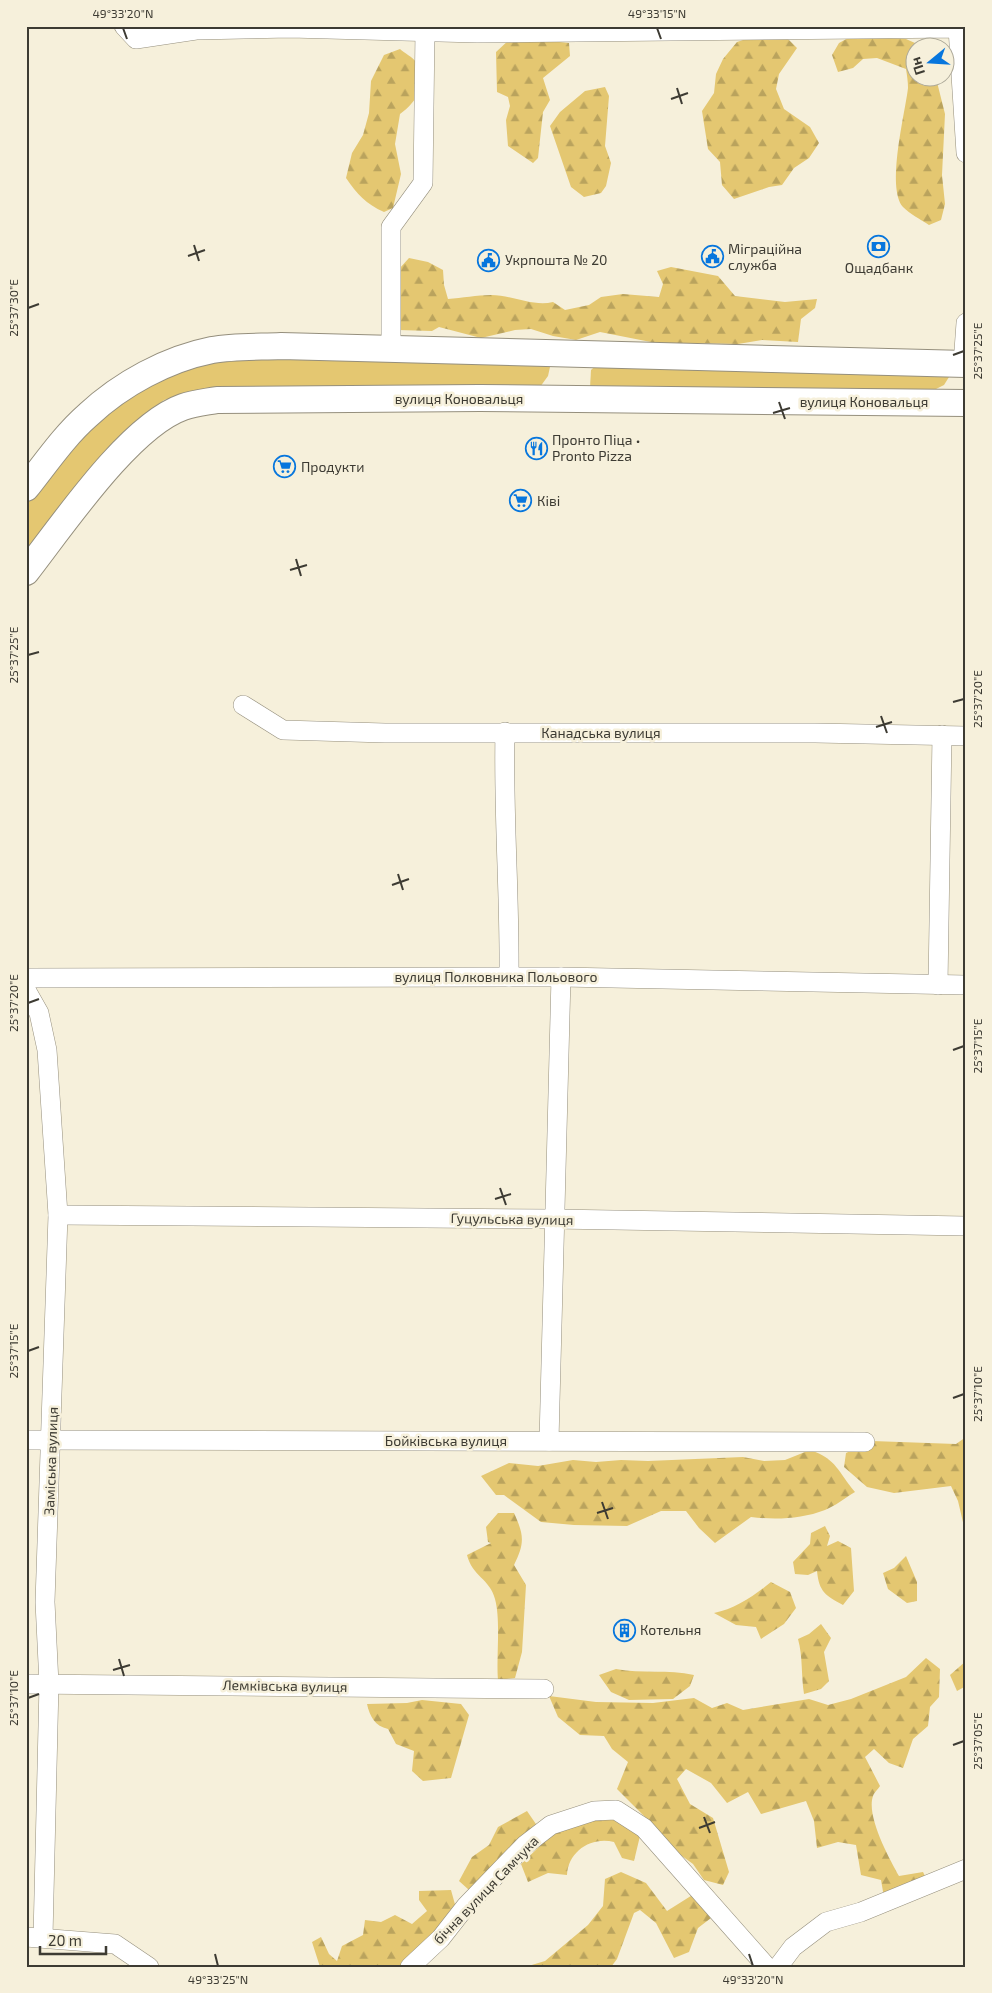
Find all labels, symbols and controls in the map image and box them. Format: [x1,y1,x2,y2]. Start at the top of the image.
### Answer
text: 49°33'20"N [92,6,154,20]
text: 49°33'15"N [628,6,686,20]
north arrow [904,38,954,88]
text: Пн [906,55,928,77]
bank icon: Ощадбанк [867,234,891,258]
place label: Міграційна служба [728,240,802,273]
public building icon: Міграційна служба [700,245,724,269]
public building icon: Укрпошта № 20 [477,248,501,272]
place label: Укрпошта № 20 [505,251,608,268]
place label: Ощадбанк [845,259,914,276]
text: 25°37'30"E [6,279,20,337]
text: 25°37'25"E [970,322,984,380]
street label: вулиця Коновальця [395,390,523,407]
street label: вулиця Коновальця [800,393,928,410]
place label: Пронто Піца • Pronto Pizza [552,431,641,464]
restaurant icon: Пронто Піца • Pronto Pizza [524,436,548,460]
supermarket icon: Продукти [273,455,297,479]
place label: Продукти [301,458,364,475]
supermarket icon: Ківі [509,489,533,513]
place label: Ківі [537,492,560,509]
text: 25°37'25"E [6,626,20,684]
text: 25°37'20"E [970,670,984,728]
street label: Канадська вулиця [541,724,661,741]
street label: вулиця Полковника Польового [394,968,598,985]
text: 25°37'20"E [6,974,20,1032]
text: 25°37'15"E [970,1018,984,1074]
street label: Гуцульська вулиця [450,1209,574,1228]
text: 25°37'15"E [6,1323,20,1379]
text: 25°37'10"E [970,1366,984,1422]
street label: Заміська вулиця [40,1406,61,1516]
street label: Бойківська вулиця [385,1432,507,1449]
building icon: Котельня [612,1618,636,1642]
place label: Котельня [640,1621,701,1638]
text: 25°37'10"E [6,1670,20,1726]
street label: Лемківська вулиця [222,1676,348,1695]
text: 25°37'05"E [970,1712,984,1770]
street label: бічна вулиця Самчука [429,1832,542,1947]
scale bar [40,1923,106,1955]
text: 20 m [48,1931,82,1949]
text: 49°33'25"N [188,1972,248,1986]
text: 49°33'20"N [722,1972,784,1986]

